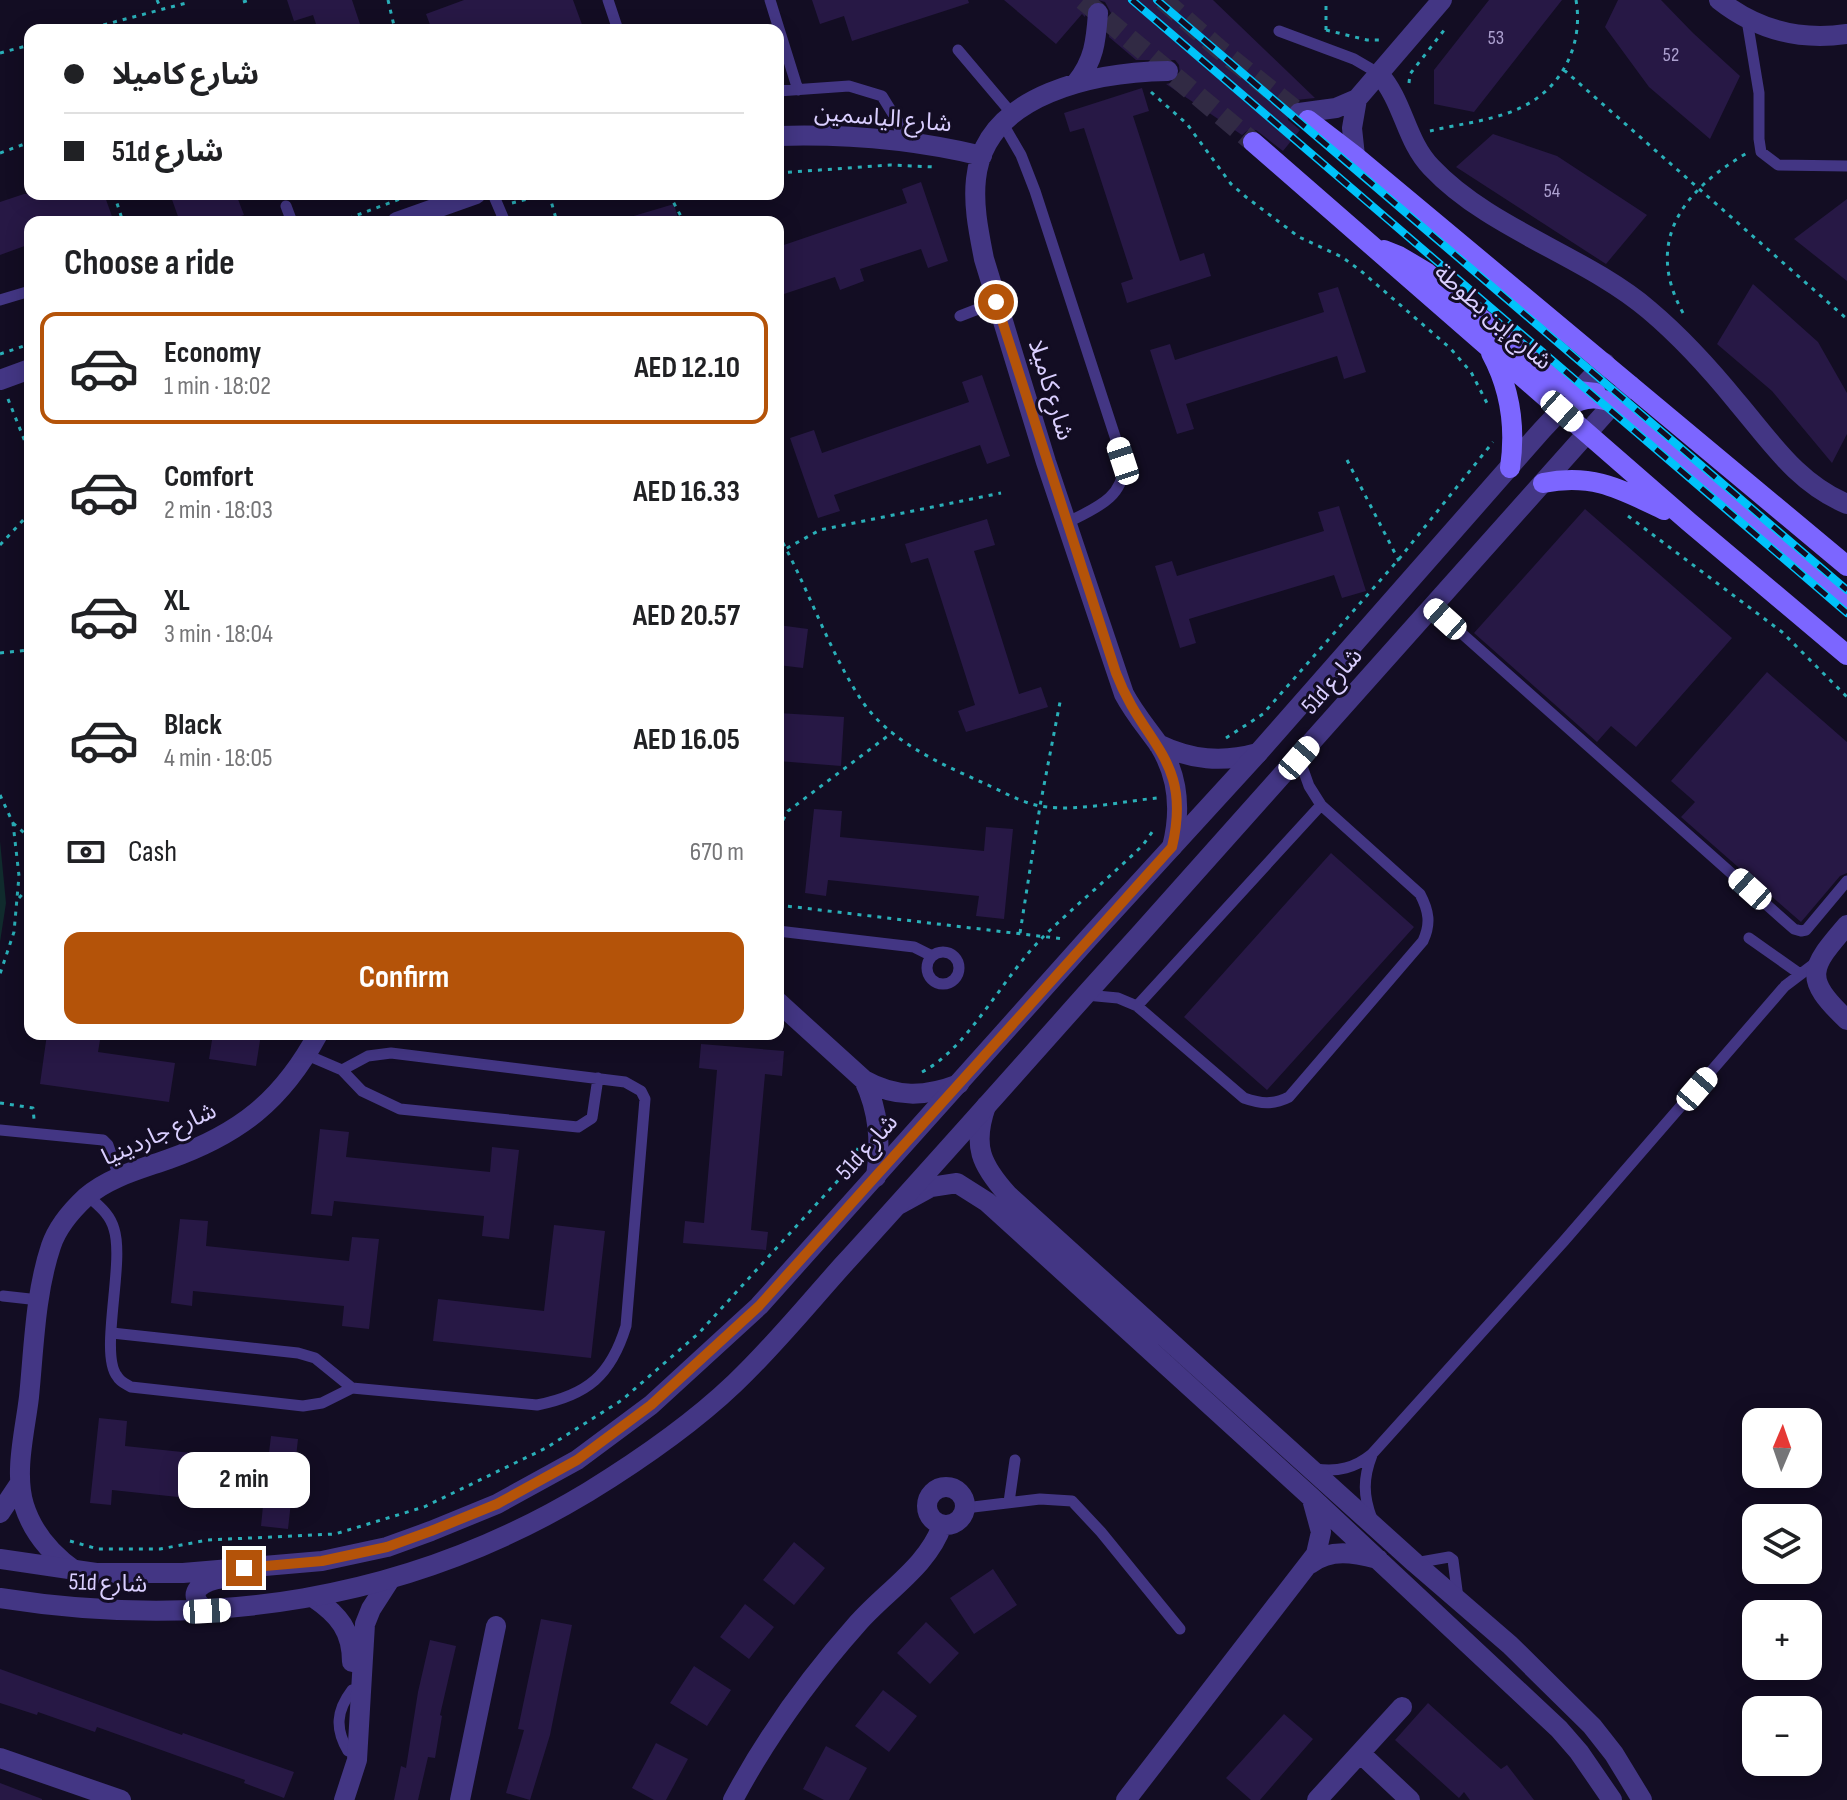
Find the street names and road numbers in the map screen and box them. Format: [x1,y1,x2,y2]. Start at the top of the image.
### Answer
street label: شارع الياسمين [813,98,953,140]
street label: شارع إبن بطوطة [1427,258,1558,378]
street label: شارع كاميلا [1020,336,1080,444]
street label: 51d شارع [1295,642,1370,722]
street label: شارع جاردينيا [97,1096,222,1174]
street label: 51d شارع [830,1108,906,1187]
street label: 51d شارع [68,1567,148,1601]

